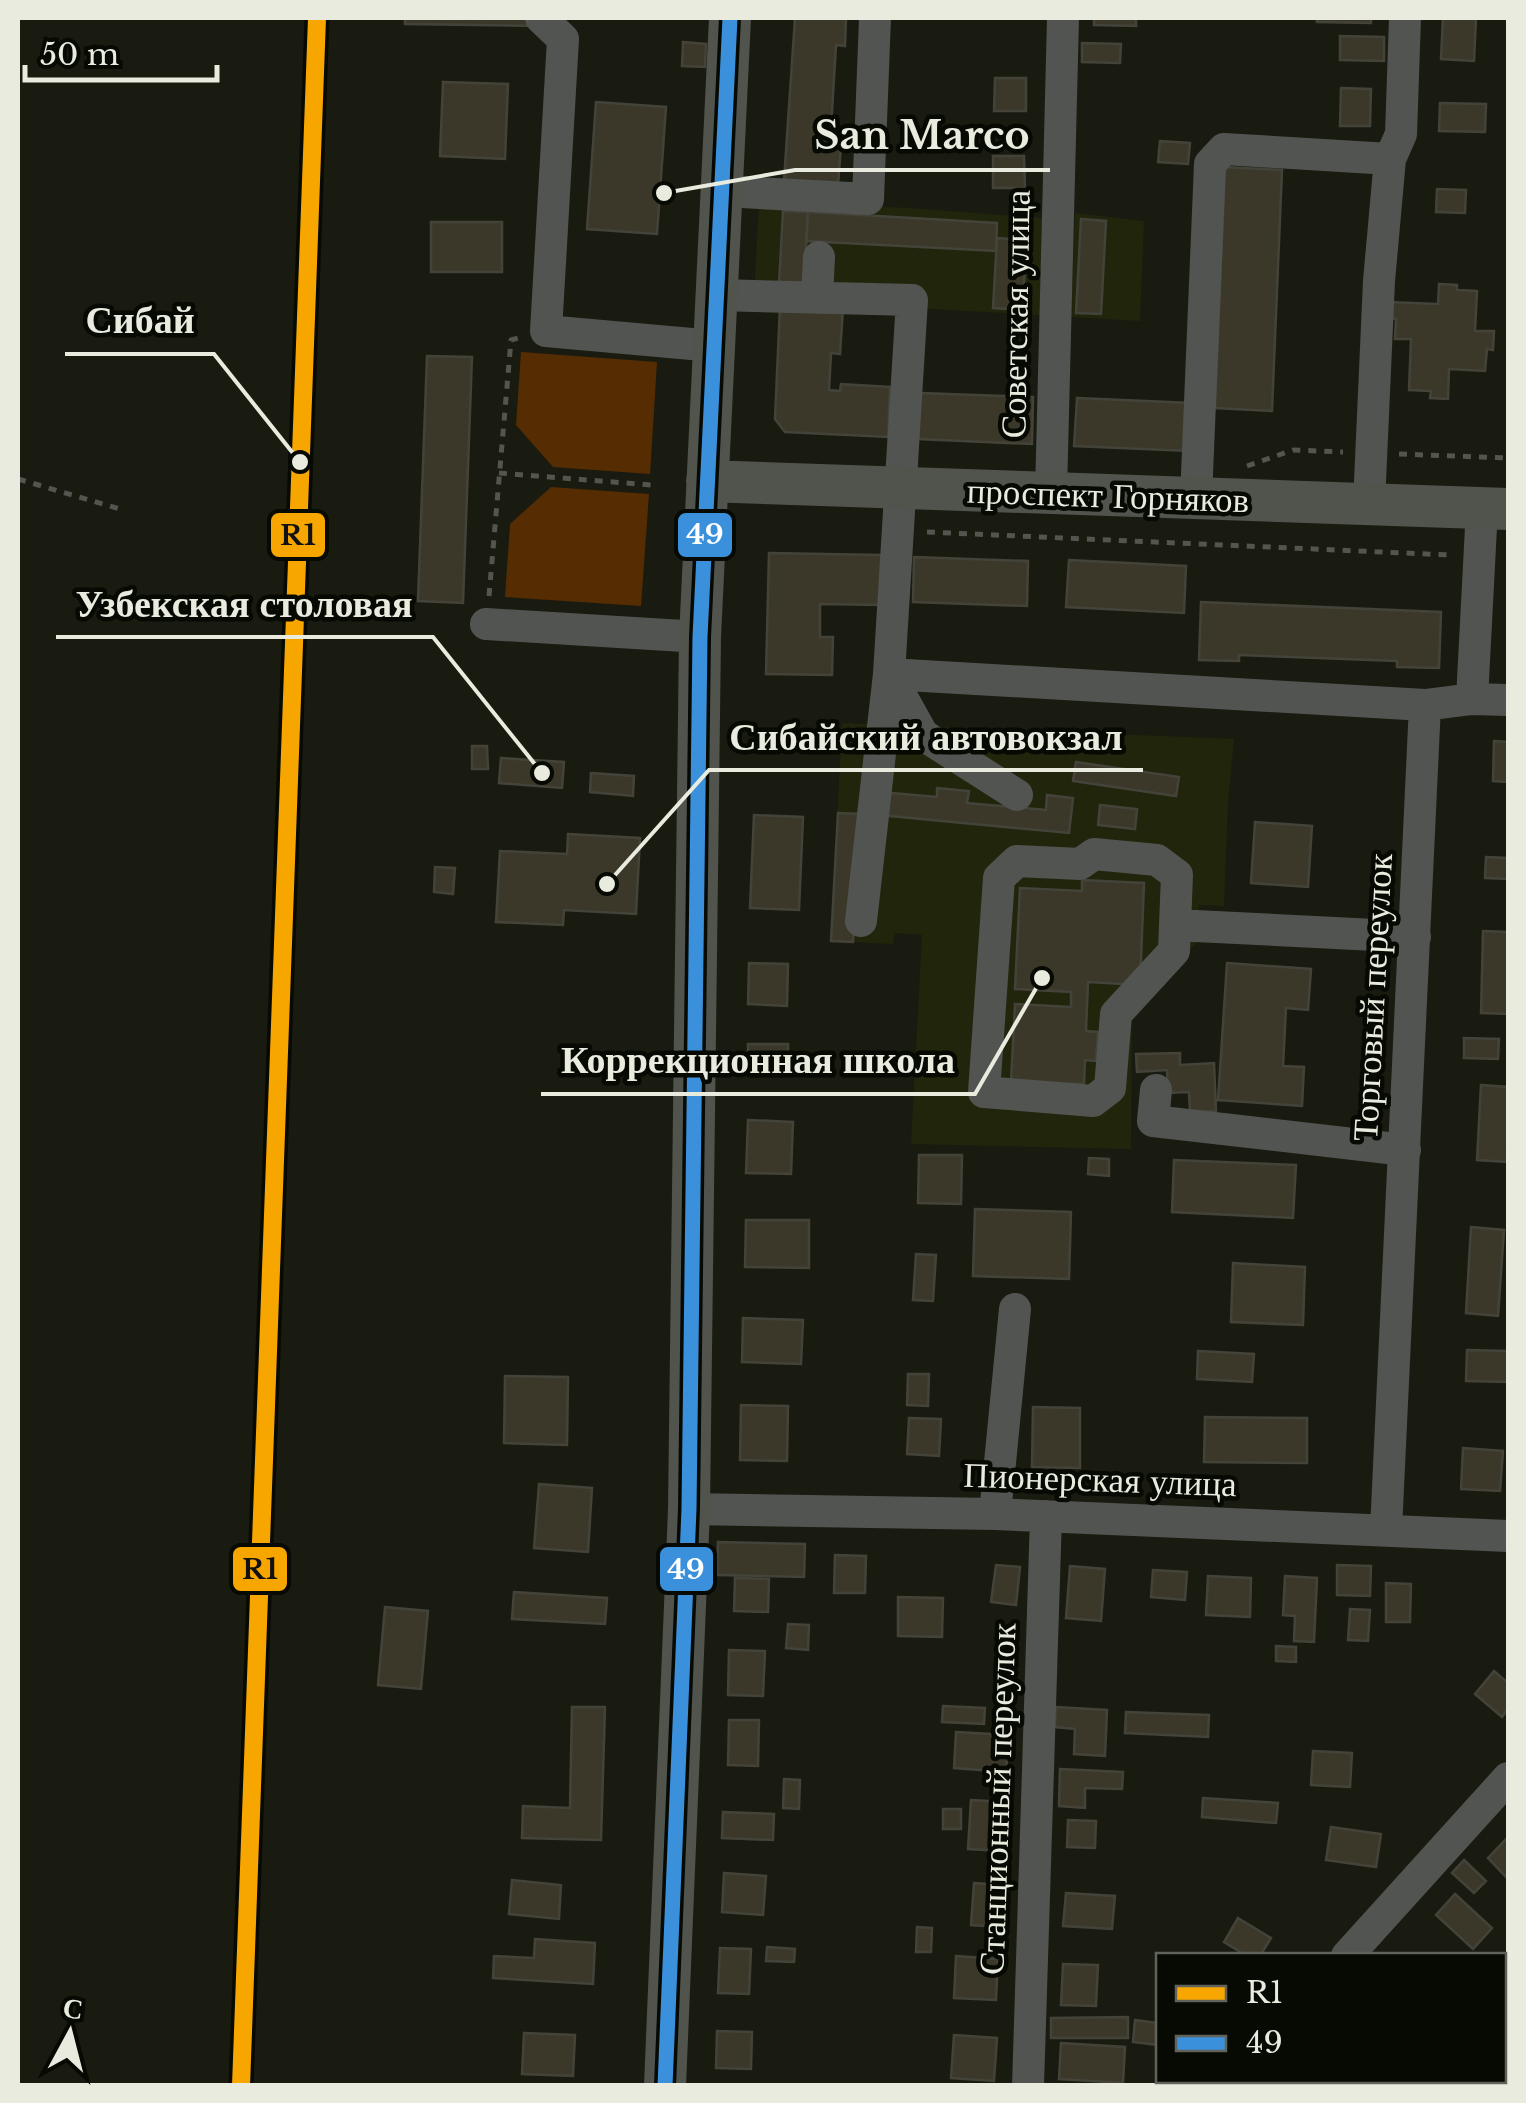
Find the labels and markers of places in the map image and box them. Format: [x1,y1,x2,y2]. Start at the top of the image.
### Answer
callout: San Marco [795,102,1050,170]
callout: Сибай [65,286,214,354]
callout: Узбекская столовая [56,569,433,637]
callout: Сибайский автовокзал [709,702,1143,770]
callout: Коррекционная школа [541,1026,975,1094]

